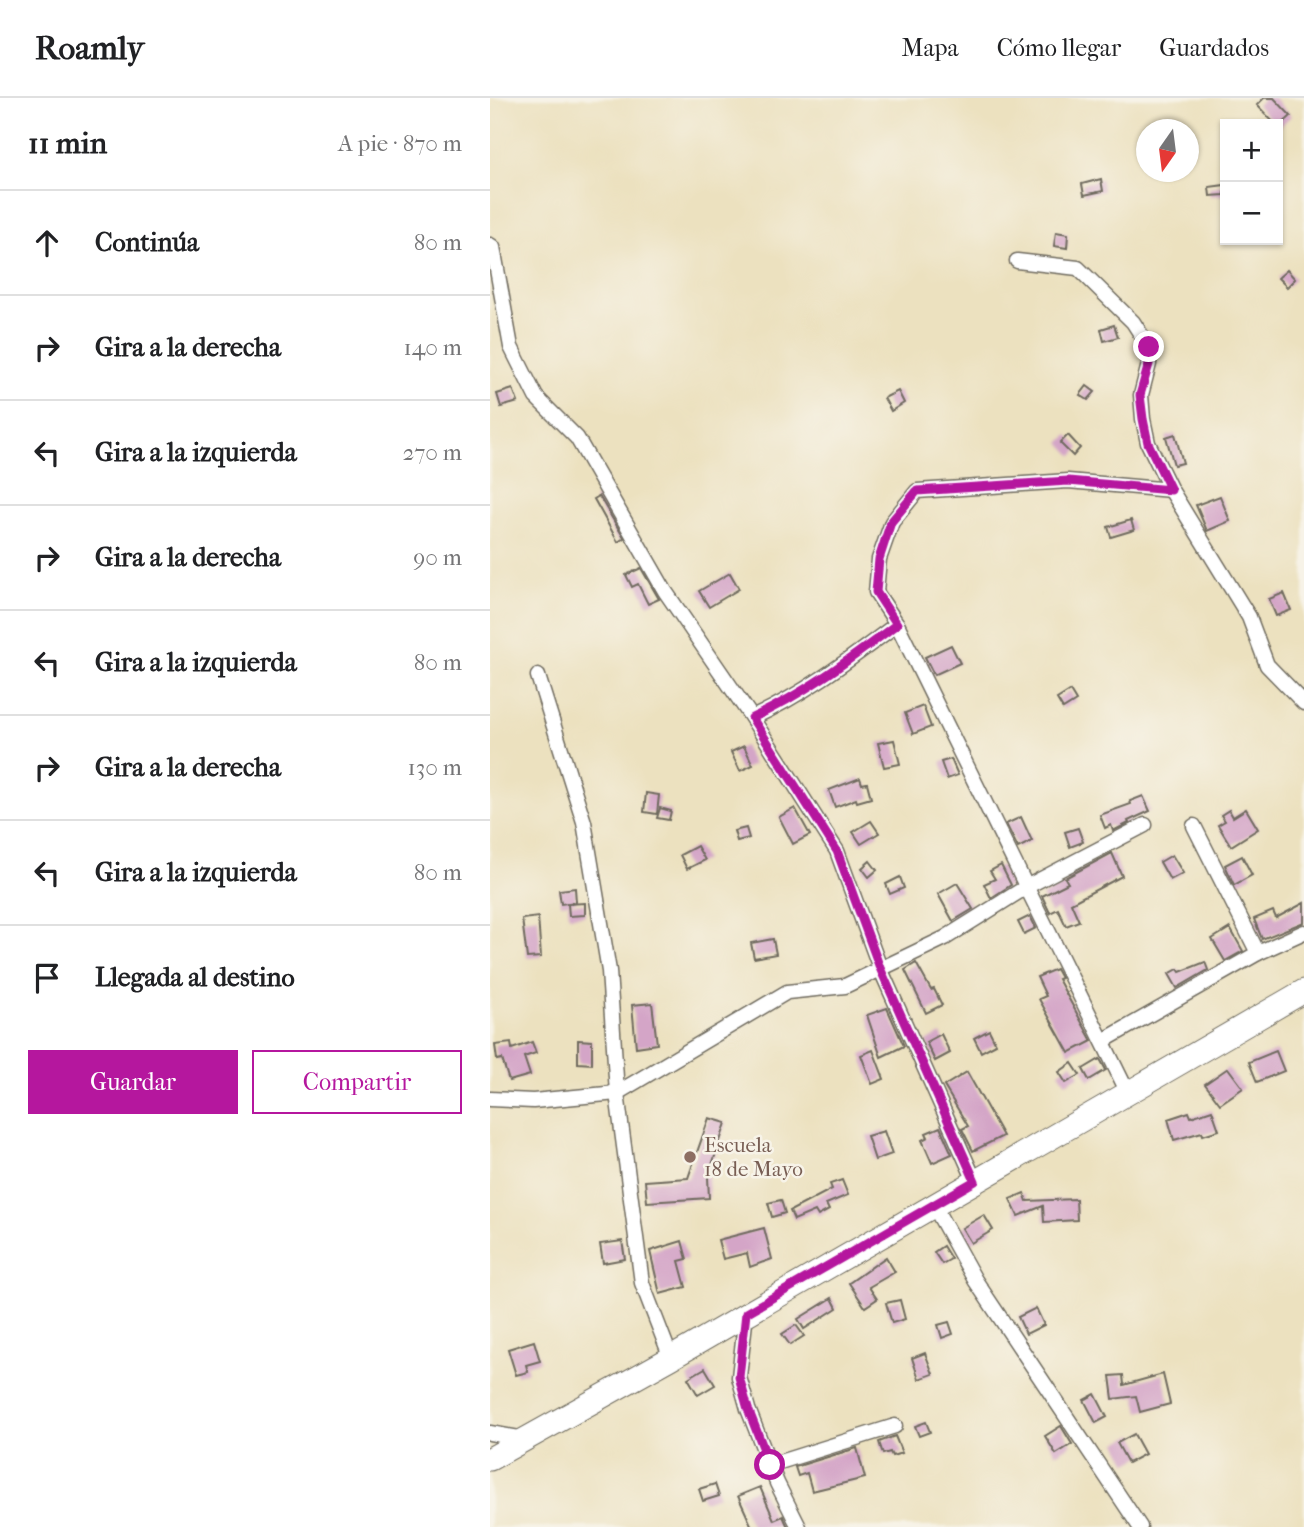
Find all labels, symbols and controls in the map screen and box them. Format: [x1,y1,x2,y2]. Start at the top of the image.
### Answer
text: Roamly [35,29,144,68]
text: Mapa [901,34,959,62]
text: Cómo llegar [997,34,1121,62]
text: Guardados [1159,34,1269,62]
north arrow [1136,119,1199,182]
map controls [1220,119,1283,245]
button: + [1220,119,1283,182]
text: 11 min [28,126,107,161]
text: A pie · 870 m [338,130,462,157]
button: − [1220,182,1283,245]
icon: ahead [28,224,66,262]
text: Continúa [95,227,199,258]
text: 80 m [414,229,462,256]
icon: right [28,329,66,367]
route end [1133,331,1164,362]
text: Gira a la derecha [95,332,281,363]
text: 140 m [403,334,462,361]
icon: left [28,434,66,472]
text: Gira a la izquierda [95,437,297,468]
text: 270 m [402,439,462,466]
icon: right [28,539,66,577]
text: Gira a la derecha [95,542,281,573]
text: 90 m [413,544,462,571]
icon: left [28,644,66,682]
text: Gira a la izquierda [95,647,297,678]
text: 80 m [414,649,462,676]
icon: right [28,749,66,787]
text: Gira a la derecha [95,752,281,783]
text: 130 m [408,754,462,781]
icon: left [28,854,66,892]
text: Gira a la izquierda [95,857,297,888]
text: 80 m [414,859,462,886]
icon: arrive [28,959,66,997]
text: Llegada al destino [95,962,295,993]
button: Guardar [28,1050,238,1114]
button: Compartir [252,1050,462,1114]
place label: Escuela 18 de Mayo [704,1133,803,1181]
marker: Escuela 18 de Mayo [682,1149,698,1165]
route start [754,1449,785,1480]

